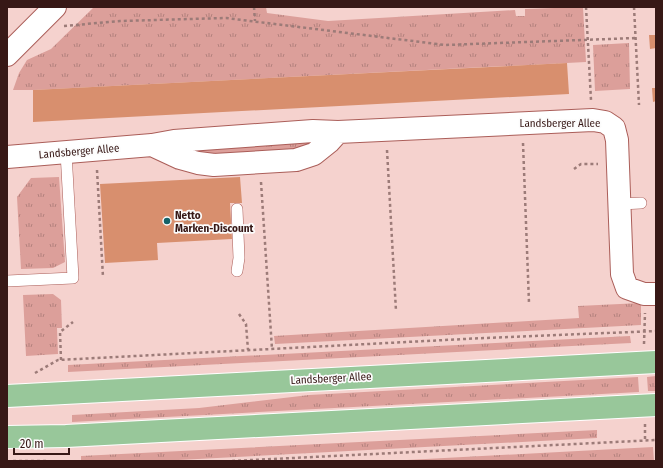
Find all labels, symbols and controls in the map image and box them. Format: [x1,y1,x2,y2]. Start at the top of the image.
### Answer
street label: Landsberger Allee [520,117,600,130]
street label: Landsberger Allee [38,142,120,161]
place label: Netto Marken-Discount [175,209,253,235]
marker: Netto Marken-Discount [162,216,172,226]
street label: Landsberger Allee [290,370,372,387]
scale bar [14,430,69,456]
text: 20 m [20,437,44,451]

